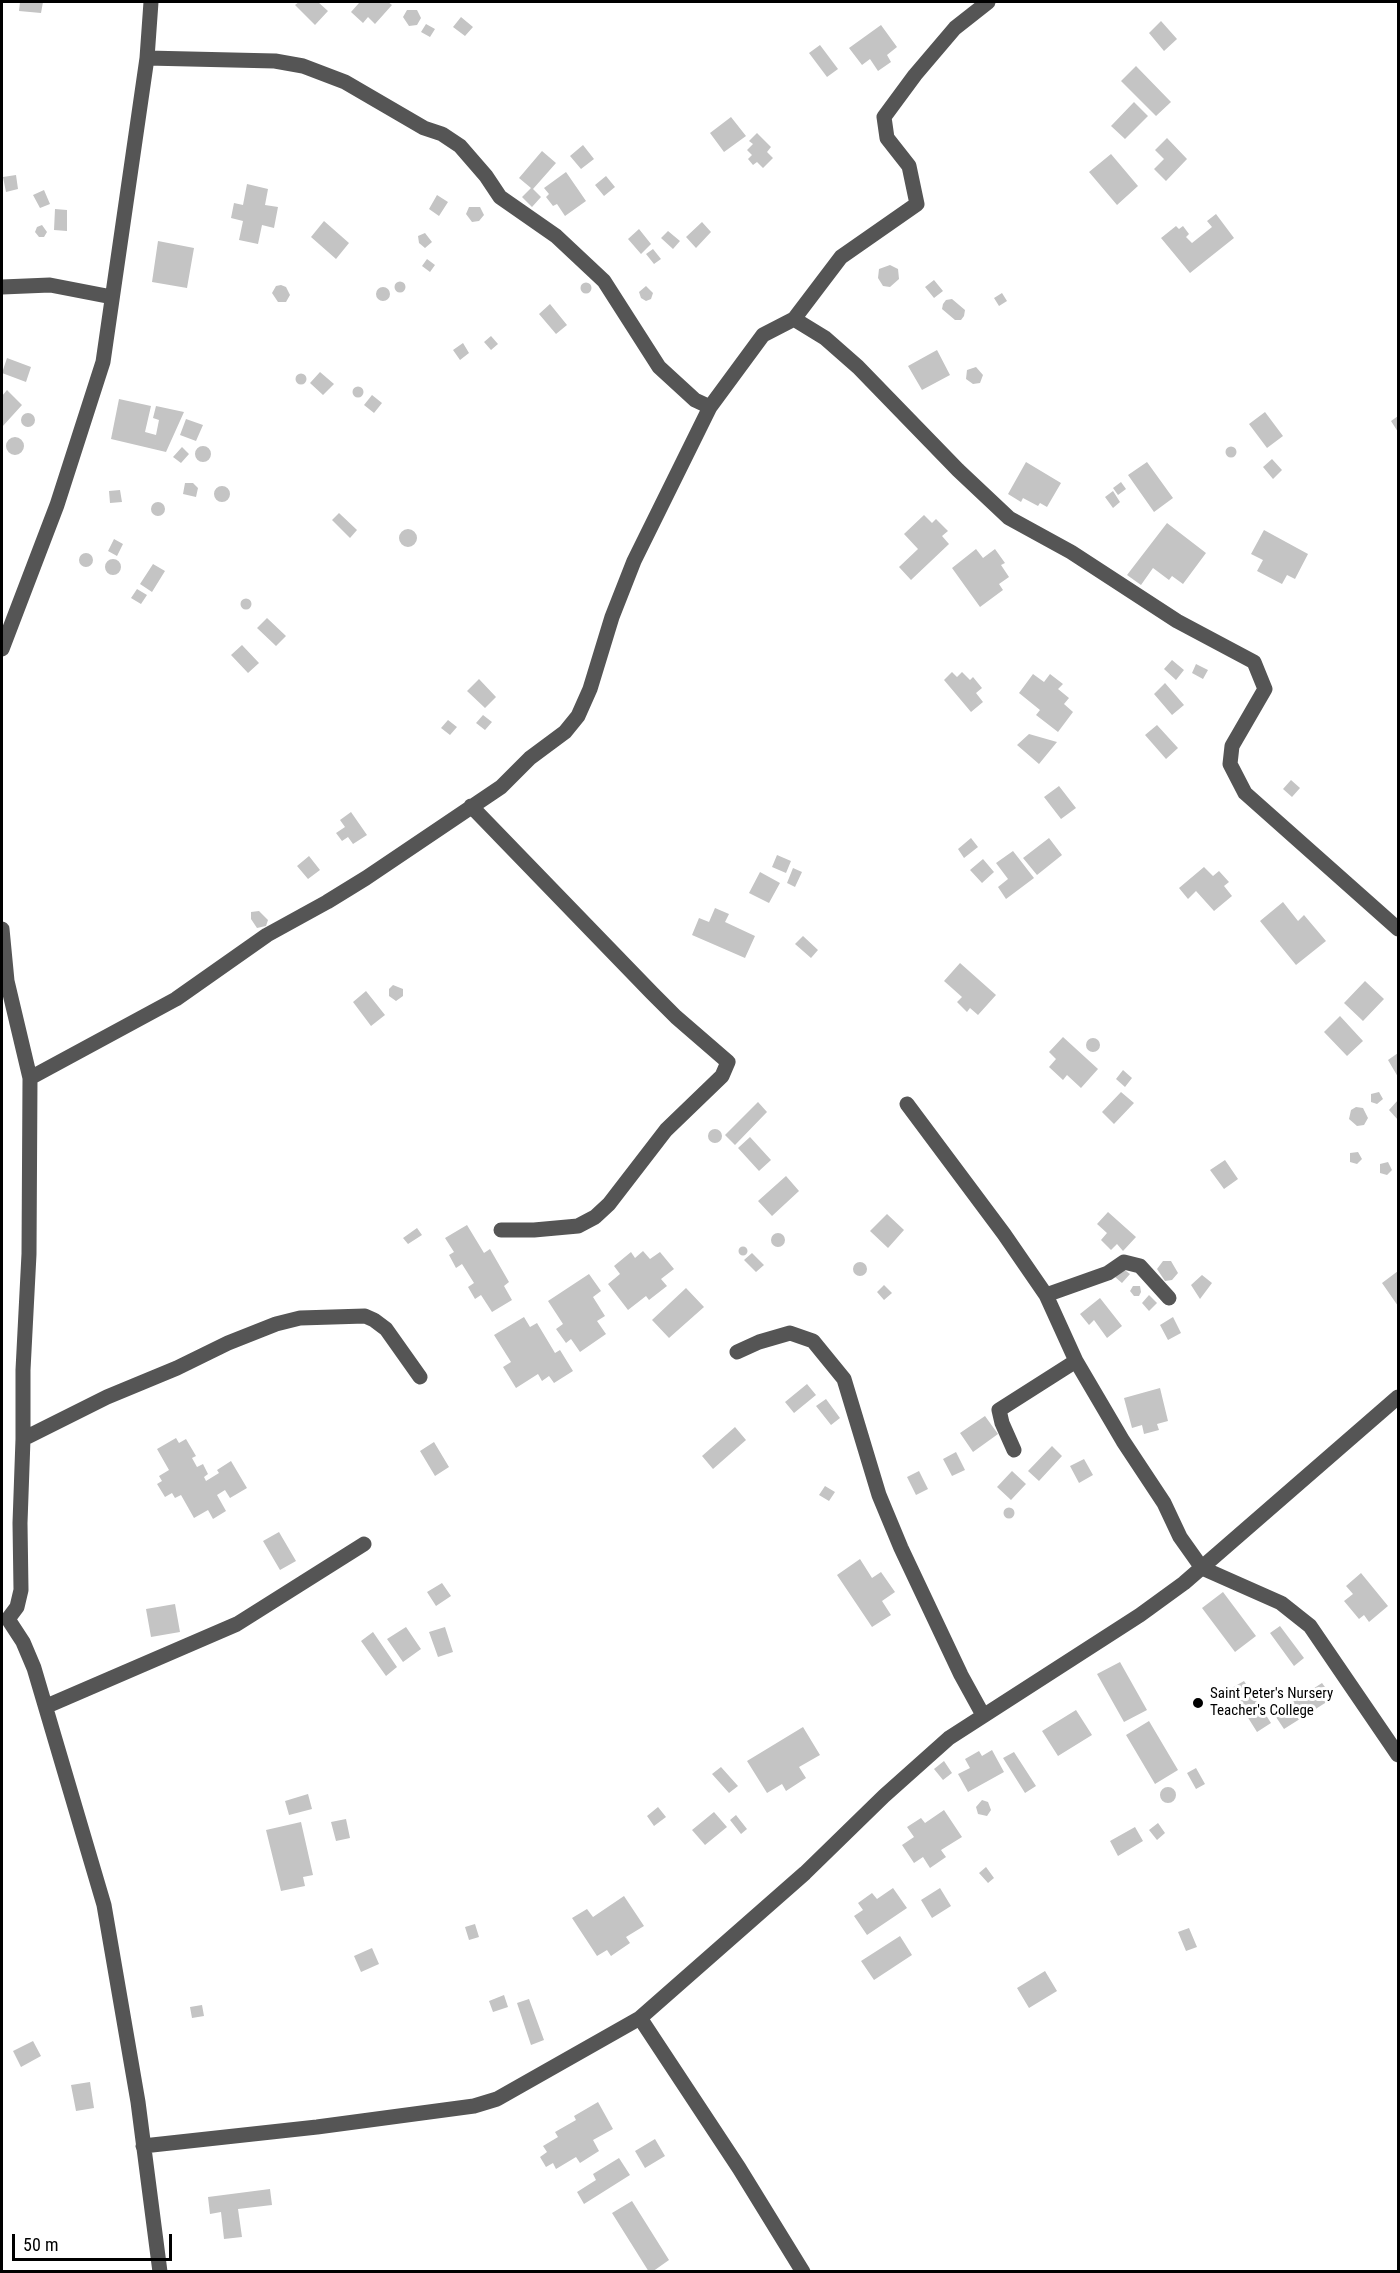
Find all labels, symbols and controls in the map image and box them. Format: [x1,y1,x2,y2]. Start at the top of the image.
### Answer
place label: Saint Peter's Nursery Teacher's College [1210,1685,1333,1720]
marker: Saint Peter's Nursery Teacher's College [1191,1696,1205,1710]
scale bar [15,2222,176,2260]
text: 50 m [23,2234,58,2255]

